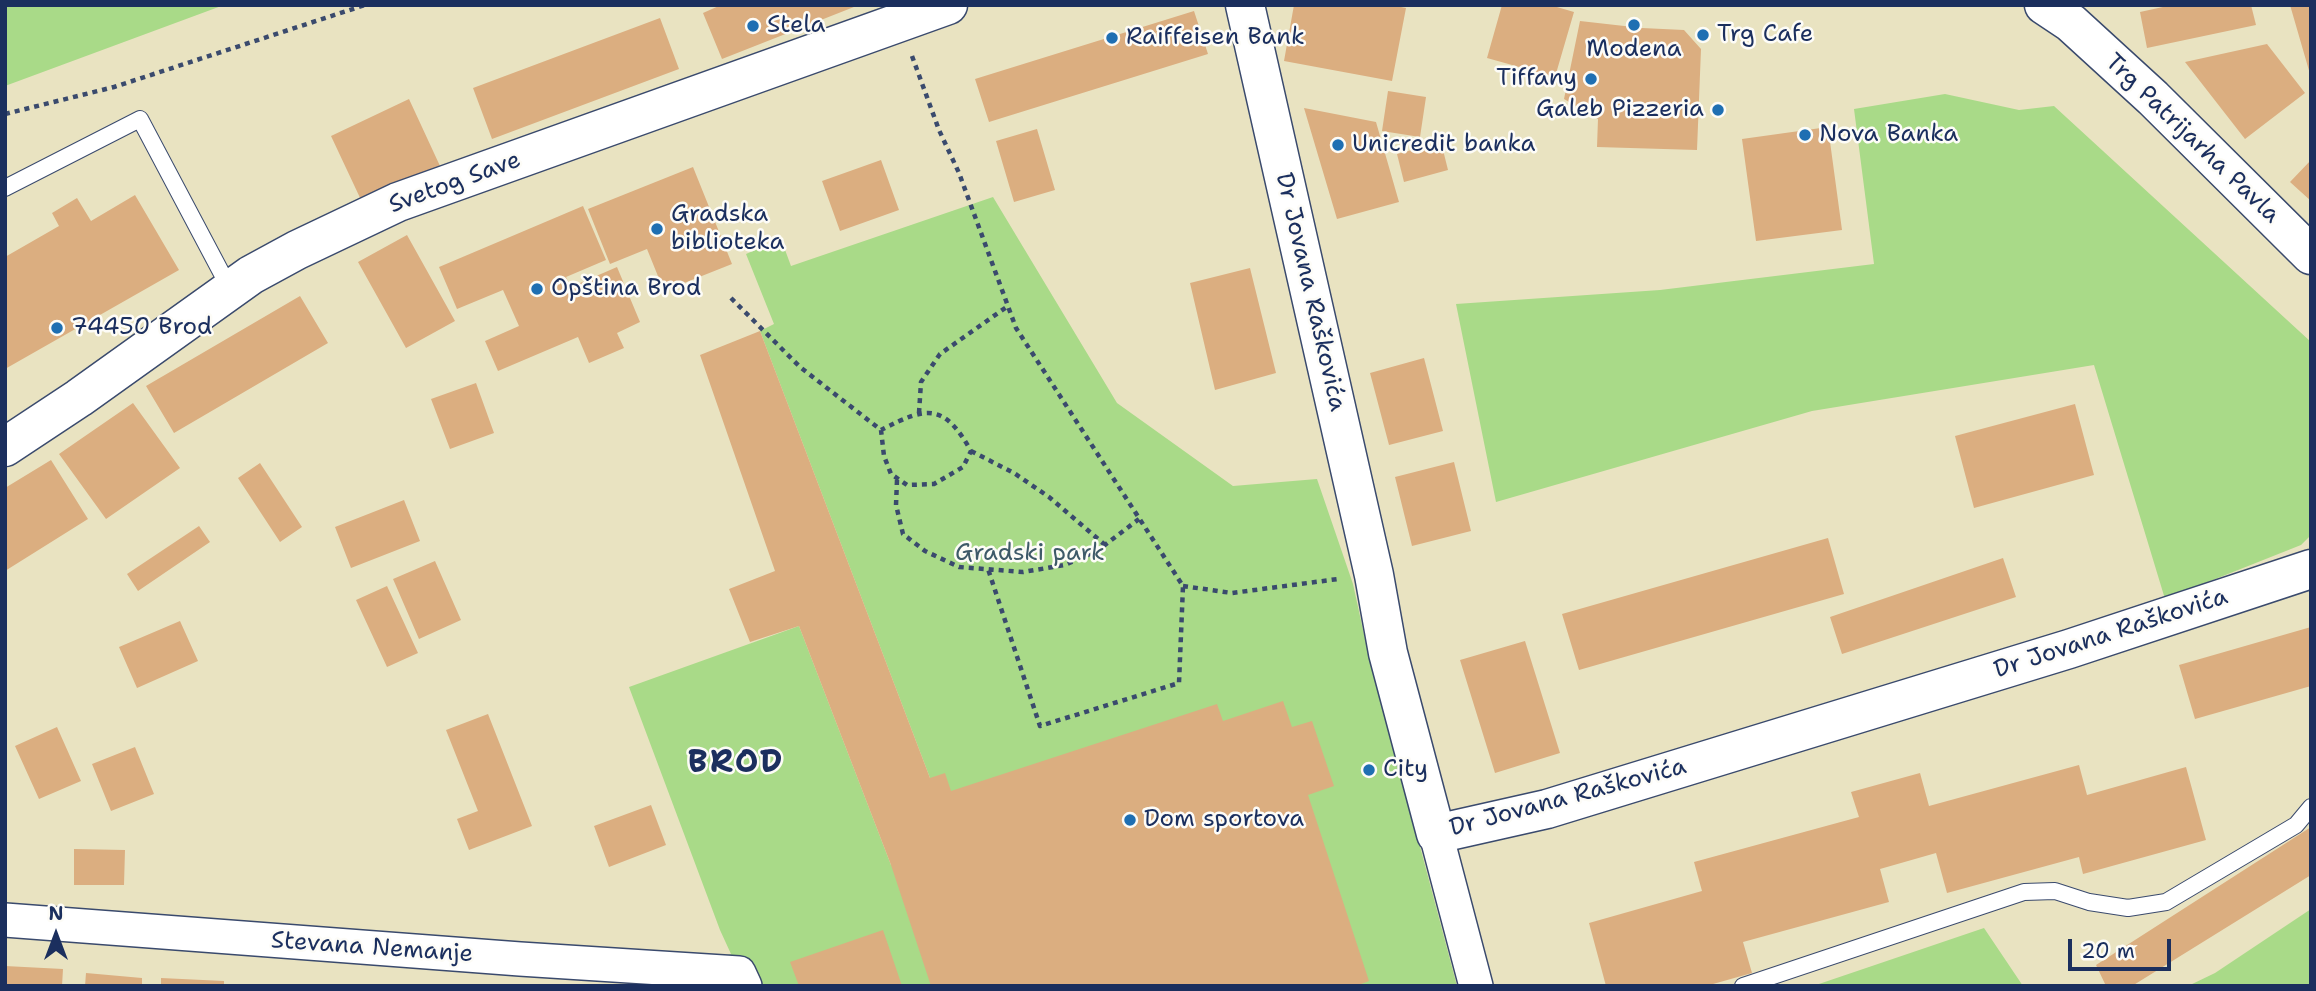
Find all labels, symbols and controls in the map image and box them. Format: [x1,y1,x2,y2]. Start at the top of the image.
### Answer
place label: Stela [767,12,825,40]
marker: Modena [1626,17,1642,33]
marker: Stela [745,18,761,34]
place label: Trg Cafe [1717,21,1813,49]
place label: Raiffeisen Bank [1126,24,1305,52]
marker: Trg Cafe [1695,27,1711,43]
marker: Raiffeisen Bank [1104,30,1120,46]
place label: Modena [1586,36,1682,64]
street label: Trg Patrijarha Pavla [2099,48,2285,230]
place label: Tiffany [1496,65,1577,93]
marker: Tiffany [1583,71,1599,87]
place label: Galeb Pizzeria [1536,96,1704,124]
marker: Galeb Pizzeria [1710,102,1726,118]
place label: Nova Banka [1819,121,1958,149]
marker: Nova Banka [1797,127,1813,143]
place label: Unicredit banka [1352,131,1536,159]
marker: Unicredit banka [1330,137,1346,153]
street label: Svetog Save [385,146,525,220]
street label: Dr Jovana Raškovića [1269,170,1351,414]
place label: Gradska biblioteka [671,201,785,257]
marker: Gradska biblioteka [649,221,665,237]
place label: Opština Brod [551,275,701,303]
marker: Opština Brod [529,281,545,297]
place label: 74450 Brod [71,314,212,342]
marker: 74450 Brod [49,320,65,336]
park label: Gradski park [955,540,1105,568]
street label: Dr Jovana Raškovića [1991,583,2231,685]
district label: BROD [688,745,784,783]
street label: Dr Jovana Raškovića [1447,753,1689,843]
place label: City [1383,756,1428,784]
marker: City [1361,762,1377,778]
place label: Dom sportova [1144,806,1304,834]
marker: Dom sportova [1122,812,1138,828]
north arrow [21,900,91,970]
text: N [48,901,64,926]
scale bar [2071,925,2174,969]
street label: Stevana Nemanje [270,927,474,969]
text: 20 m [2081,937,2135,965]

